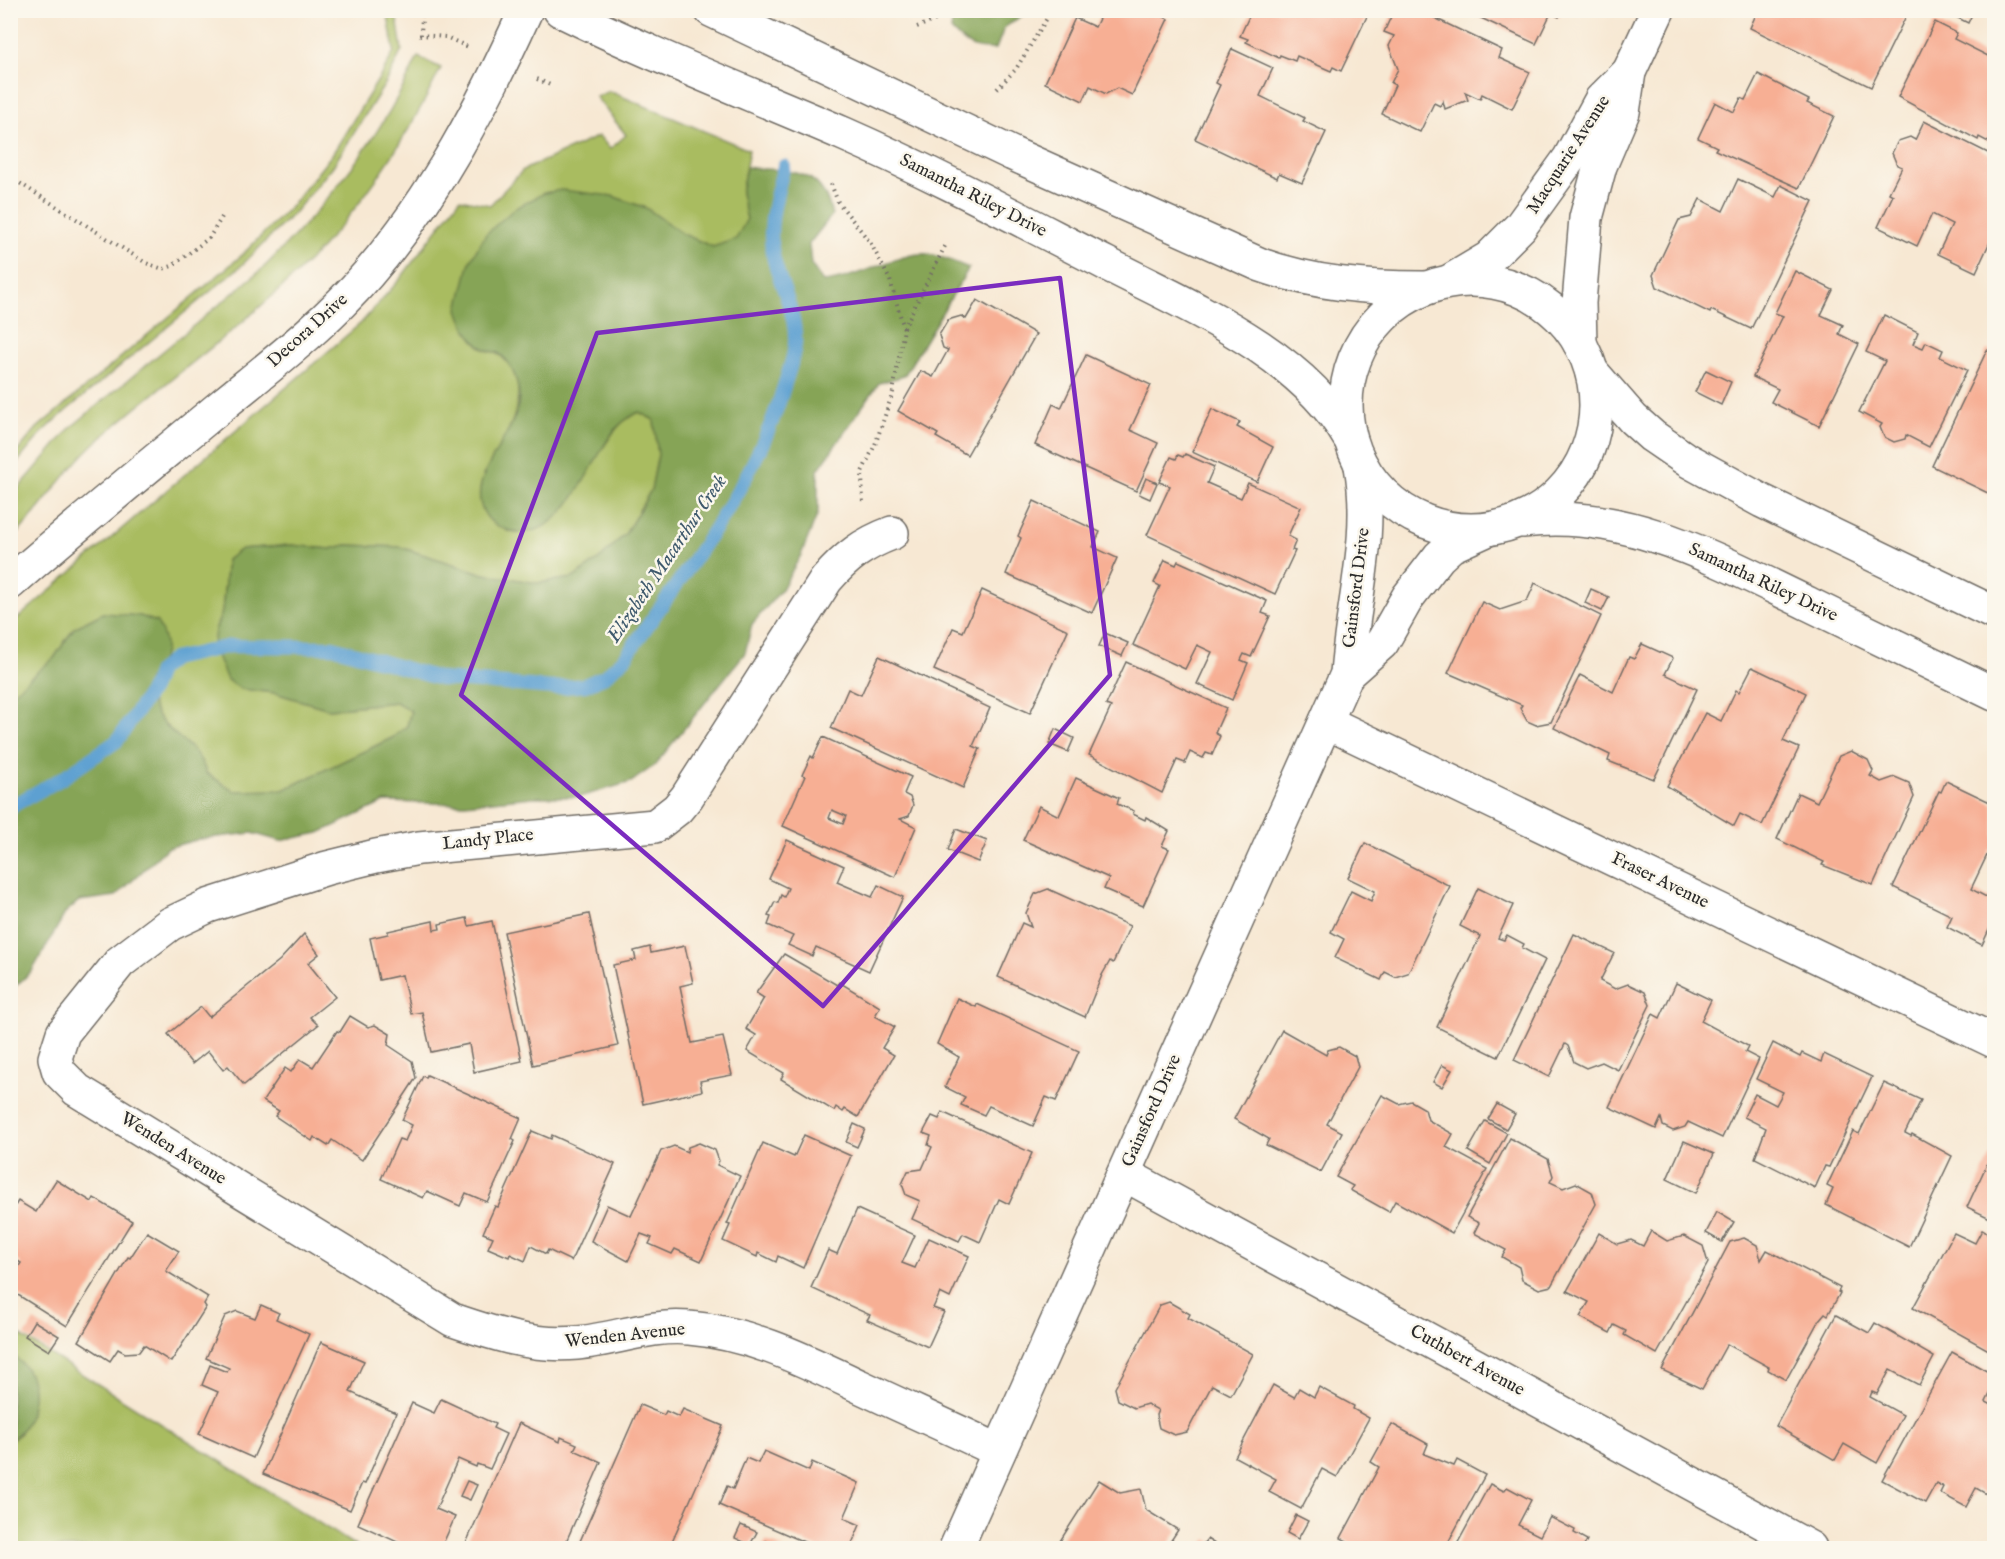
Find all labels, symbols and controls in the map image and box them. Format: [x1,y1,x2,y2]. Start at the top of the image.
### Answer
street label: Macquarie Avenue [1522,91,1616,219]
street label: Samantha Riley Drive [896,149,1050,243]
street label: Decora Drive [263,289,353,373]
water label: Elizabeth Macarthur Creek [601,470,733,649]
street label: Gainsford Drive [1338,527,1376,649]
street label: Samantha Riley Drive [1685,538,1841,628]
street label: Landy Place [441,824,535,856]
street label: Fraser Avenue [1607,847,1713,915]
street label: Gainsford Drive [1117,1051,1187,1171]
street label: Wenden Avenue [116,1107,230,1191]
street label: Wenden Avenue [564,1318,686,1354]
street label: Cuthbert Avenue [1406,1320,1528,1402]

